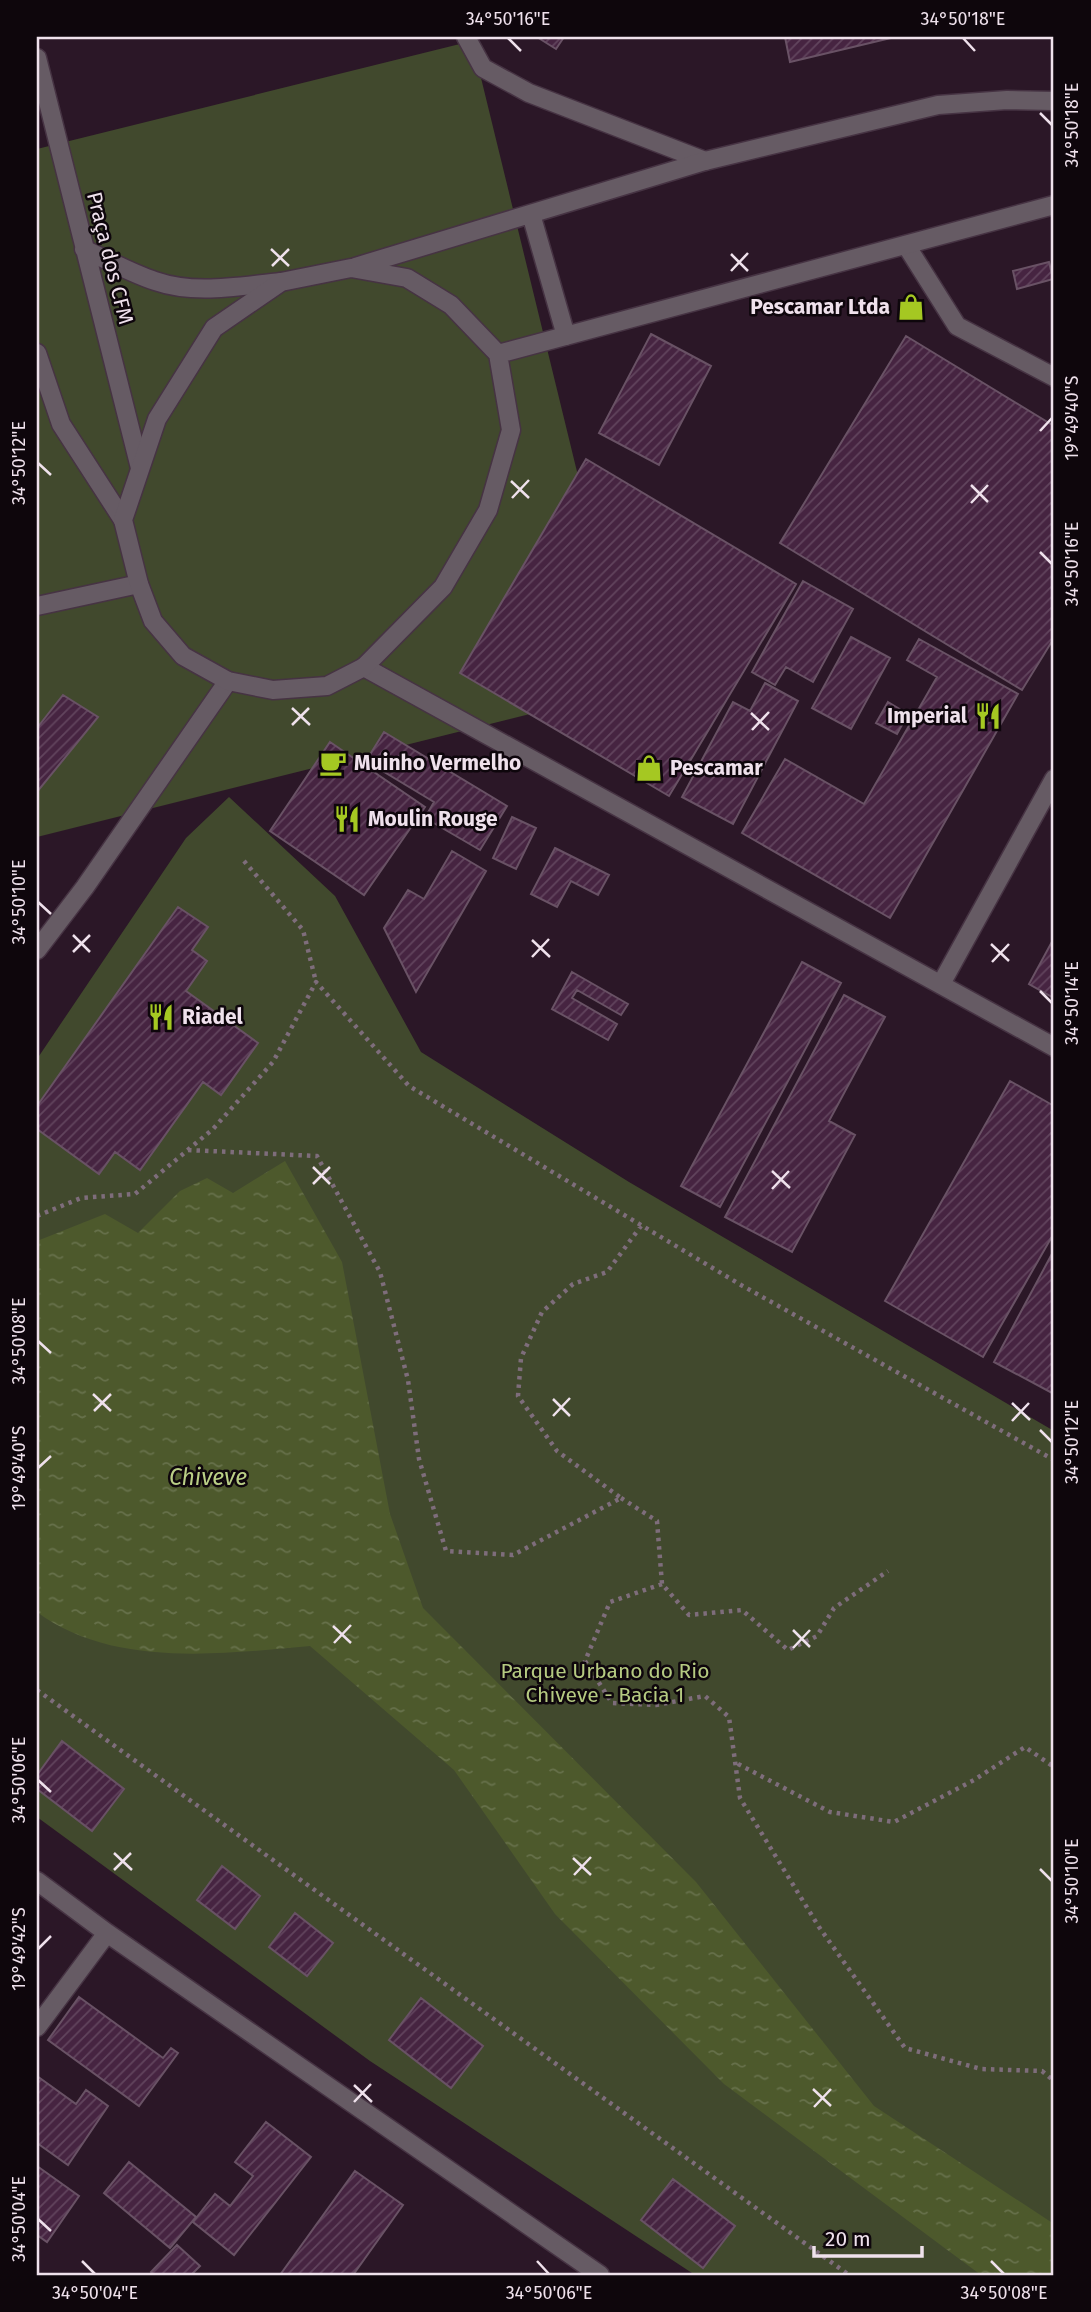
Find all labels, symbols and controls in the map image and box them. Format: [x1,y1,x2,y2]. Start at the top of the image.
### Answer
text: 34°50'16"E [466,8,550,30]
text: 34°50'18"E [921,8,1005,30]
text: 34°50'18"E [1061,83,1083,167]
street label: Praça dos CFM [81,189,139,327]
shop icon: Pescamar Ltda [896,292,926,322]
place label: Pescamar Ltda [750,294,890,320]
text: 19°49'40"S [1061,375,1083,460]
text: 34°50'12"E [8,421,30,505]
text: 34°50'16"E [1061,522,1083,606]
restaurant icon: Imperial [973,701,1003,731]
place label: Imperial [887,703,968,729]
cafe icon: Muinho Vermelho [318,748,348,778]
place label: Muinho Vermelho [354,750,521,776]
shop icon: Pescamar [634,753,664,783]
place label: Pescamar [670,755,763,781]
restaurant icon: Moulin Rouge [332,804,362,834]
place label: Moulin Rouge [368,806,498,832]
text: 34°50'10"E [8,859,30,945]
text: 34°50'14"E [1061,961,1083,1045]
restaurant icon: Riadel [146,1002,176,1032]
place label: Riadel [182,1004,244,1030]
text: 34°50'08"E [8,1297,30,1385]
text: 34°50'12"E [1061,1400,1083,1484]
text: 19°49'40"S [8,1425,30,1510]
water label: Chiveve [169,1463,247,1491]
park label: Parque Urbano do Rio Chiveve - Bacia 1 [501,1658,709,1708]
text: 34°50'06"E [8,1737,30,1823]
text: 34°50'10"E [1061,1838,1083,1924]
text: 19°49'42"S [8,1907,30,1991]
text: 34°50'04"E [8,2176,30,2262]
scale bar [814,2214,923,2258]
text: 20 m [825,2226,871,2252]
text: 34°50'04"E [52,2282,138,2304]
text: 34°50'06"E [506,2282,592,2304]
text: 34°50'08"E [960,2282,1048,2304]

